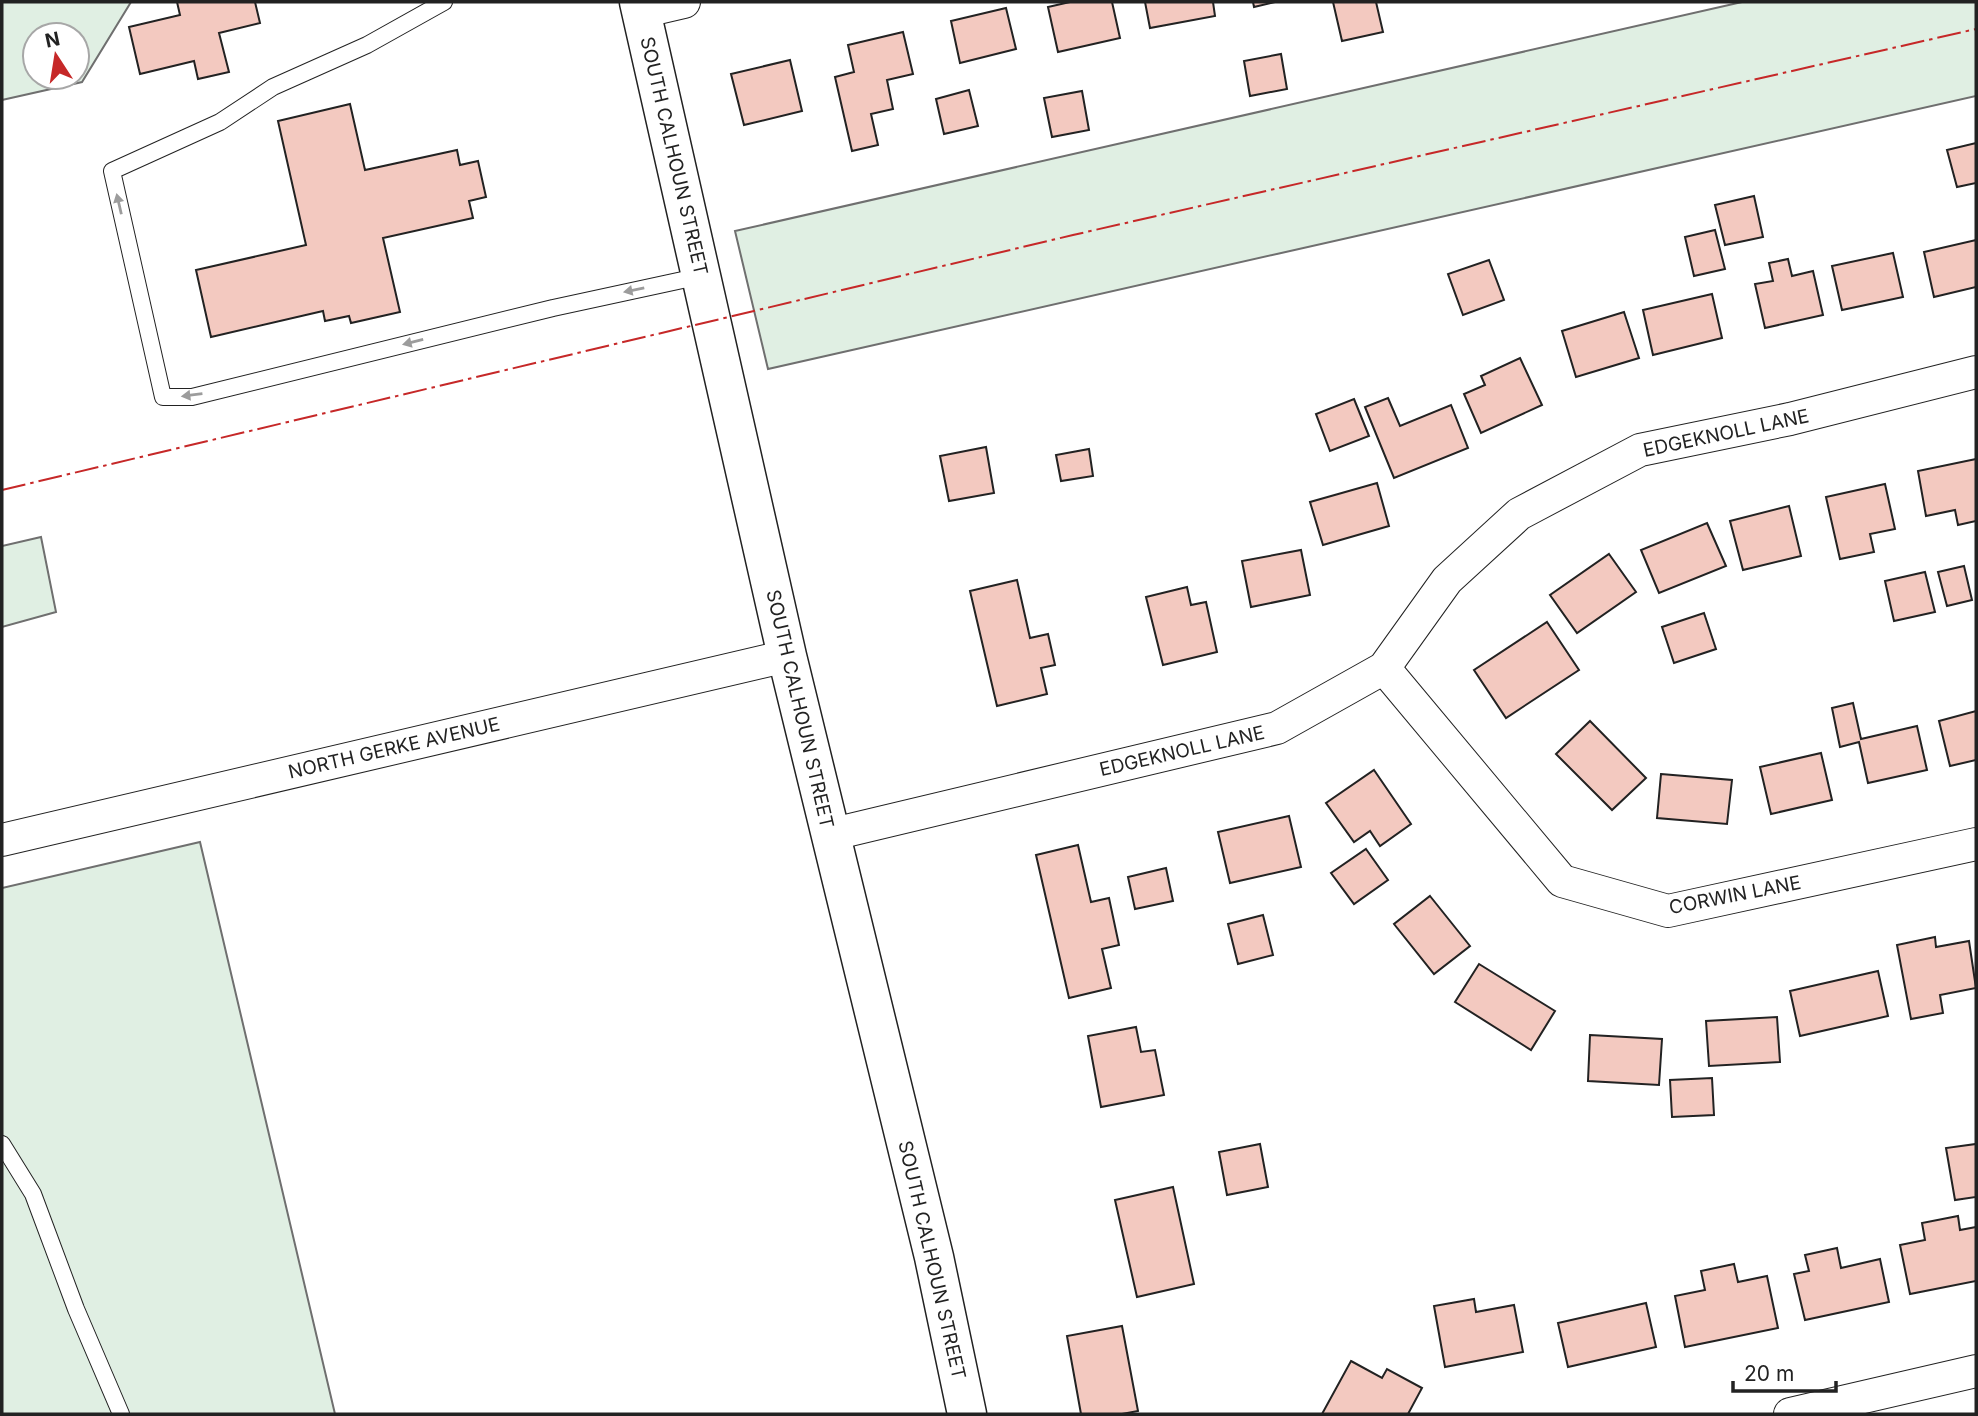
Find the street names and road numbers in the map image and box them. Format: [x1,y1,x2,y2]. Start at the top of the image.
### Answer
street label: SOUTH CALHOUN STREET [635,34,713,278]
street label: EDGEKNOLL LANE [1641,404,1811,462]
street label: SOUTH CALHOUN STREET [761,587,839,831]
street label: NORTH GERKE AVENUE [286,712,502,784]
street label: EDGEKNOLL LANE [1097,721,1267,781]
street label: CORWIN LANE [1667,871,1803,919]
street label: SOUTH CALHOUN STREET [893,1138,971,1382]

